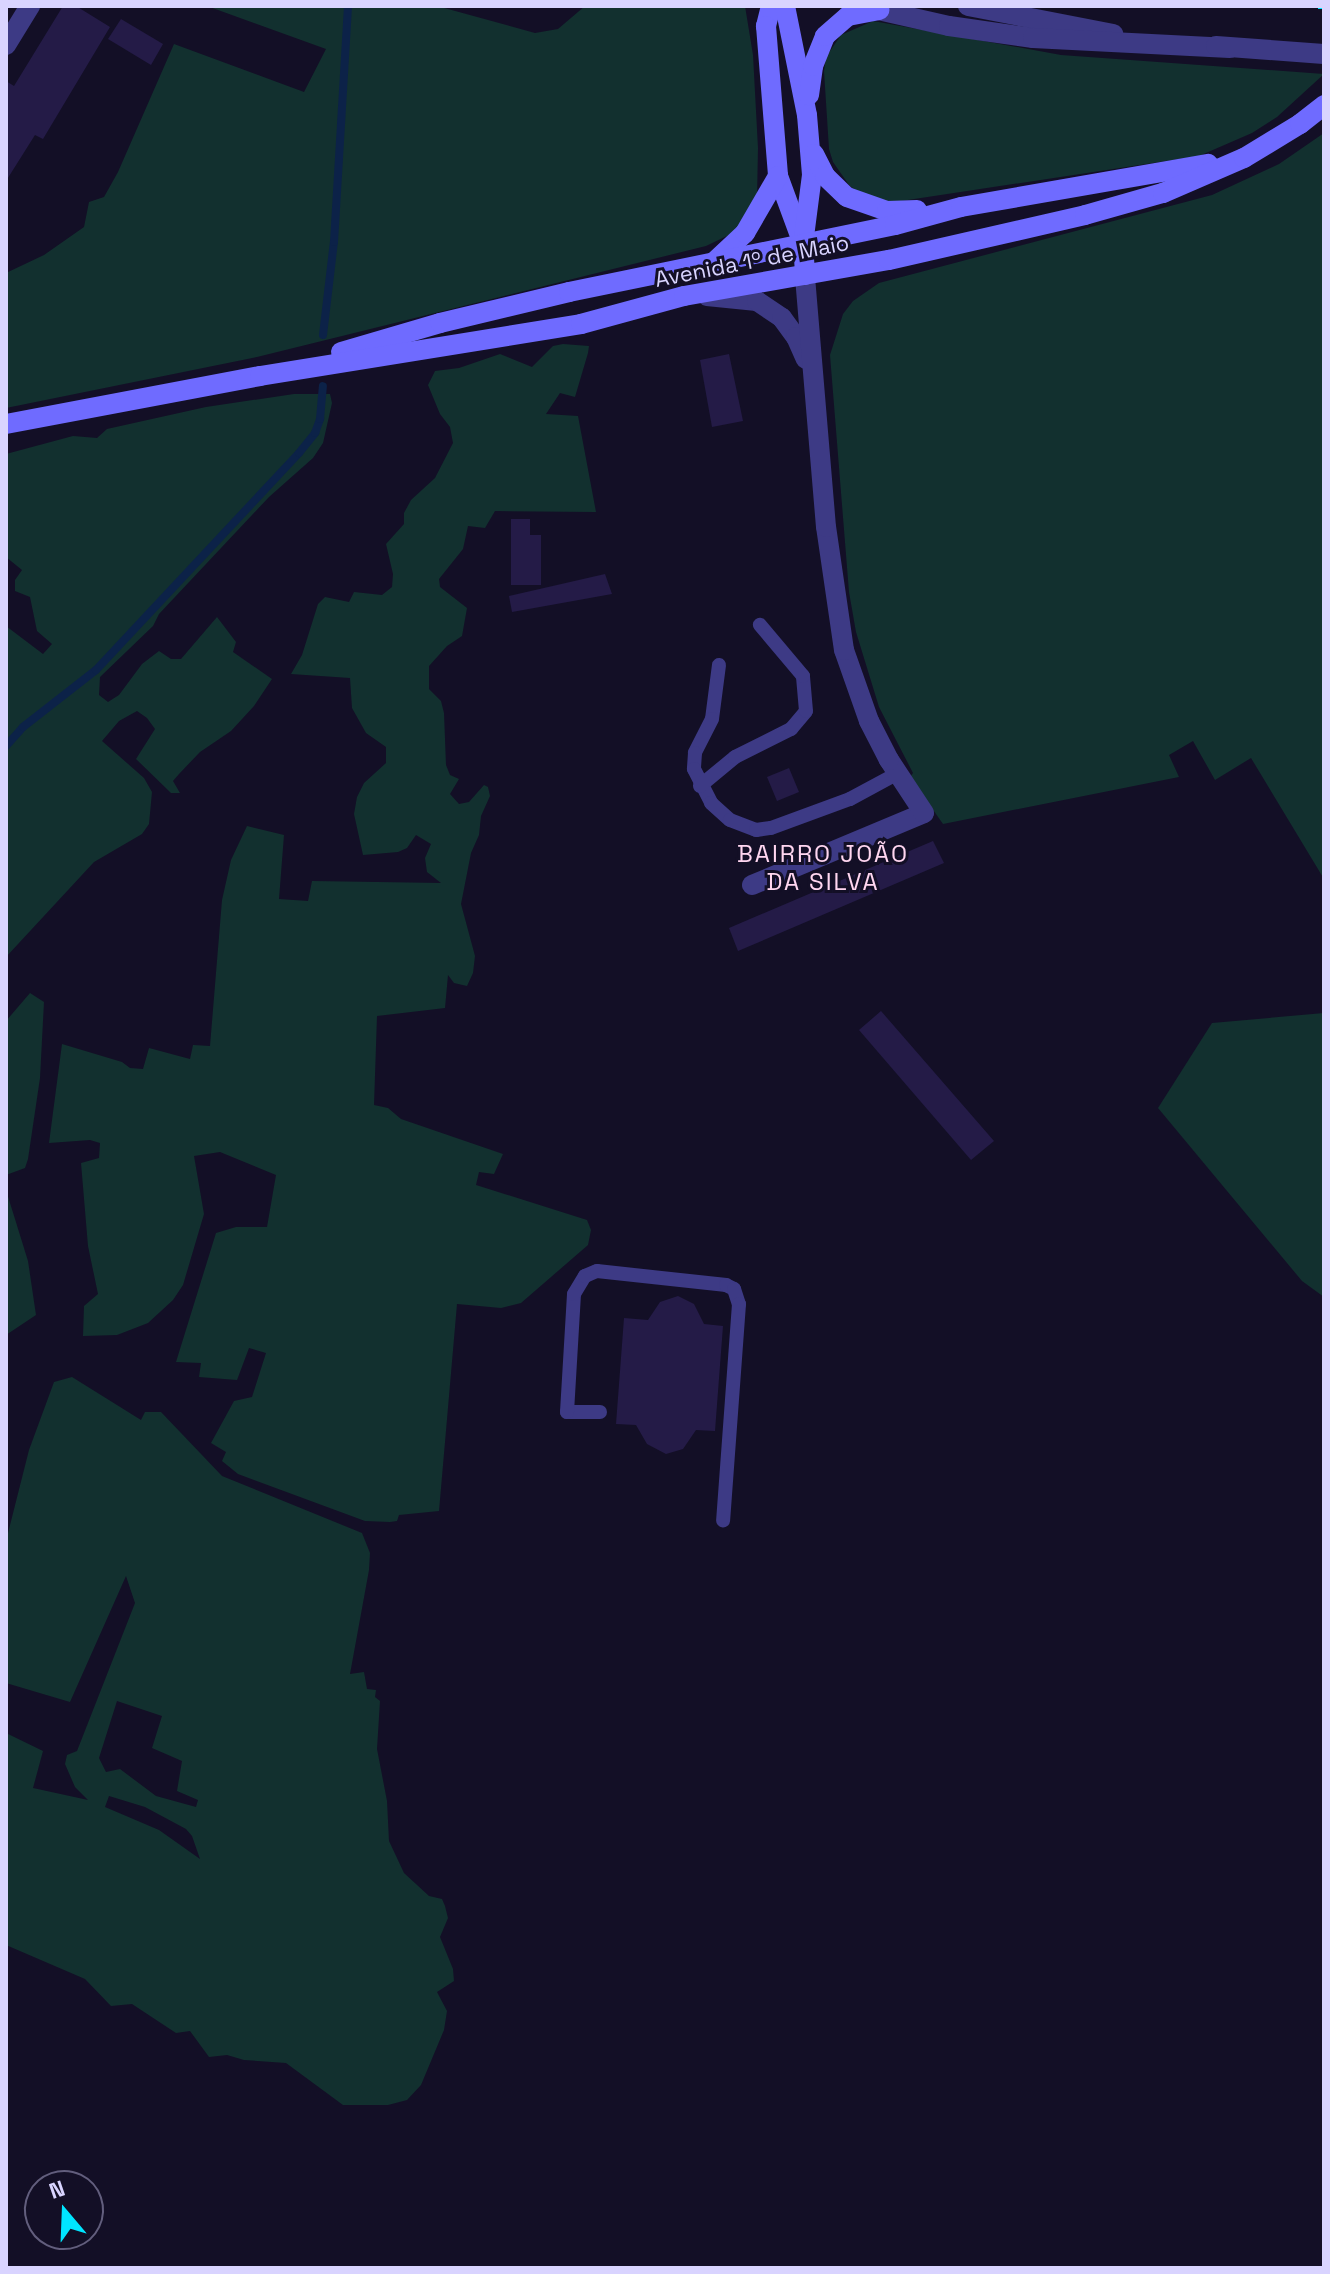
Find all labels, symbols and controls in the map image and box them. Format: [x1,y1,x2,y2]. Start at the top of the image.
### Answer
street label: Avenida 1º de Maio [653,229,851,293]
district label: BAIRRO JOÃO DA SILVA [737,840,909,896]
north arrow [24,2170,104,2250]
text: N [45,2174,68,2205]

